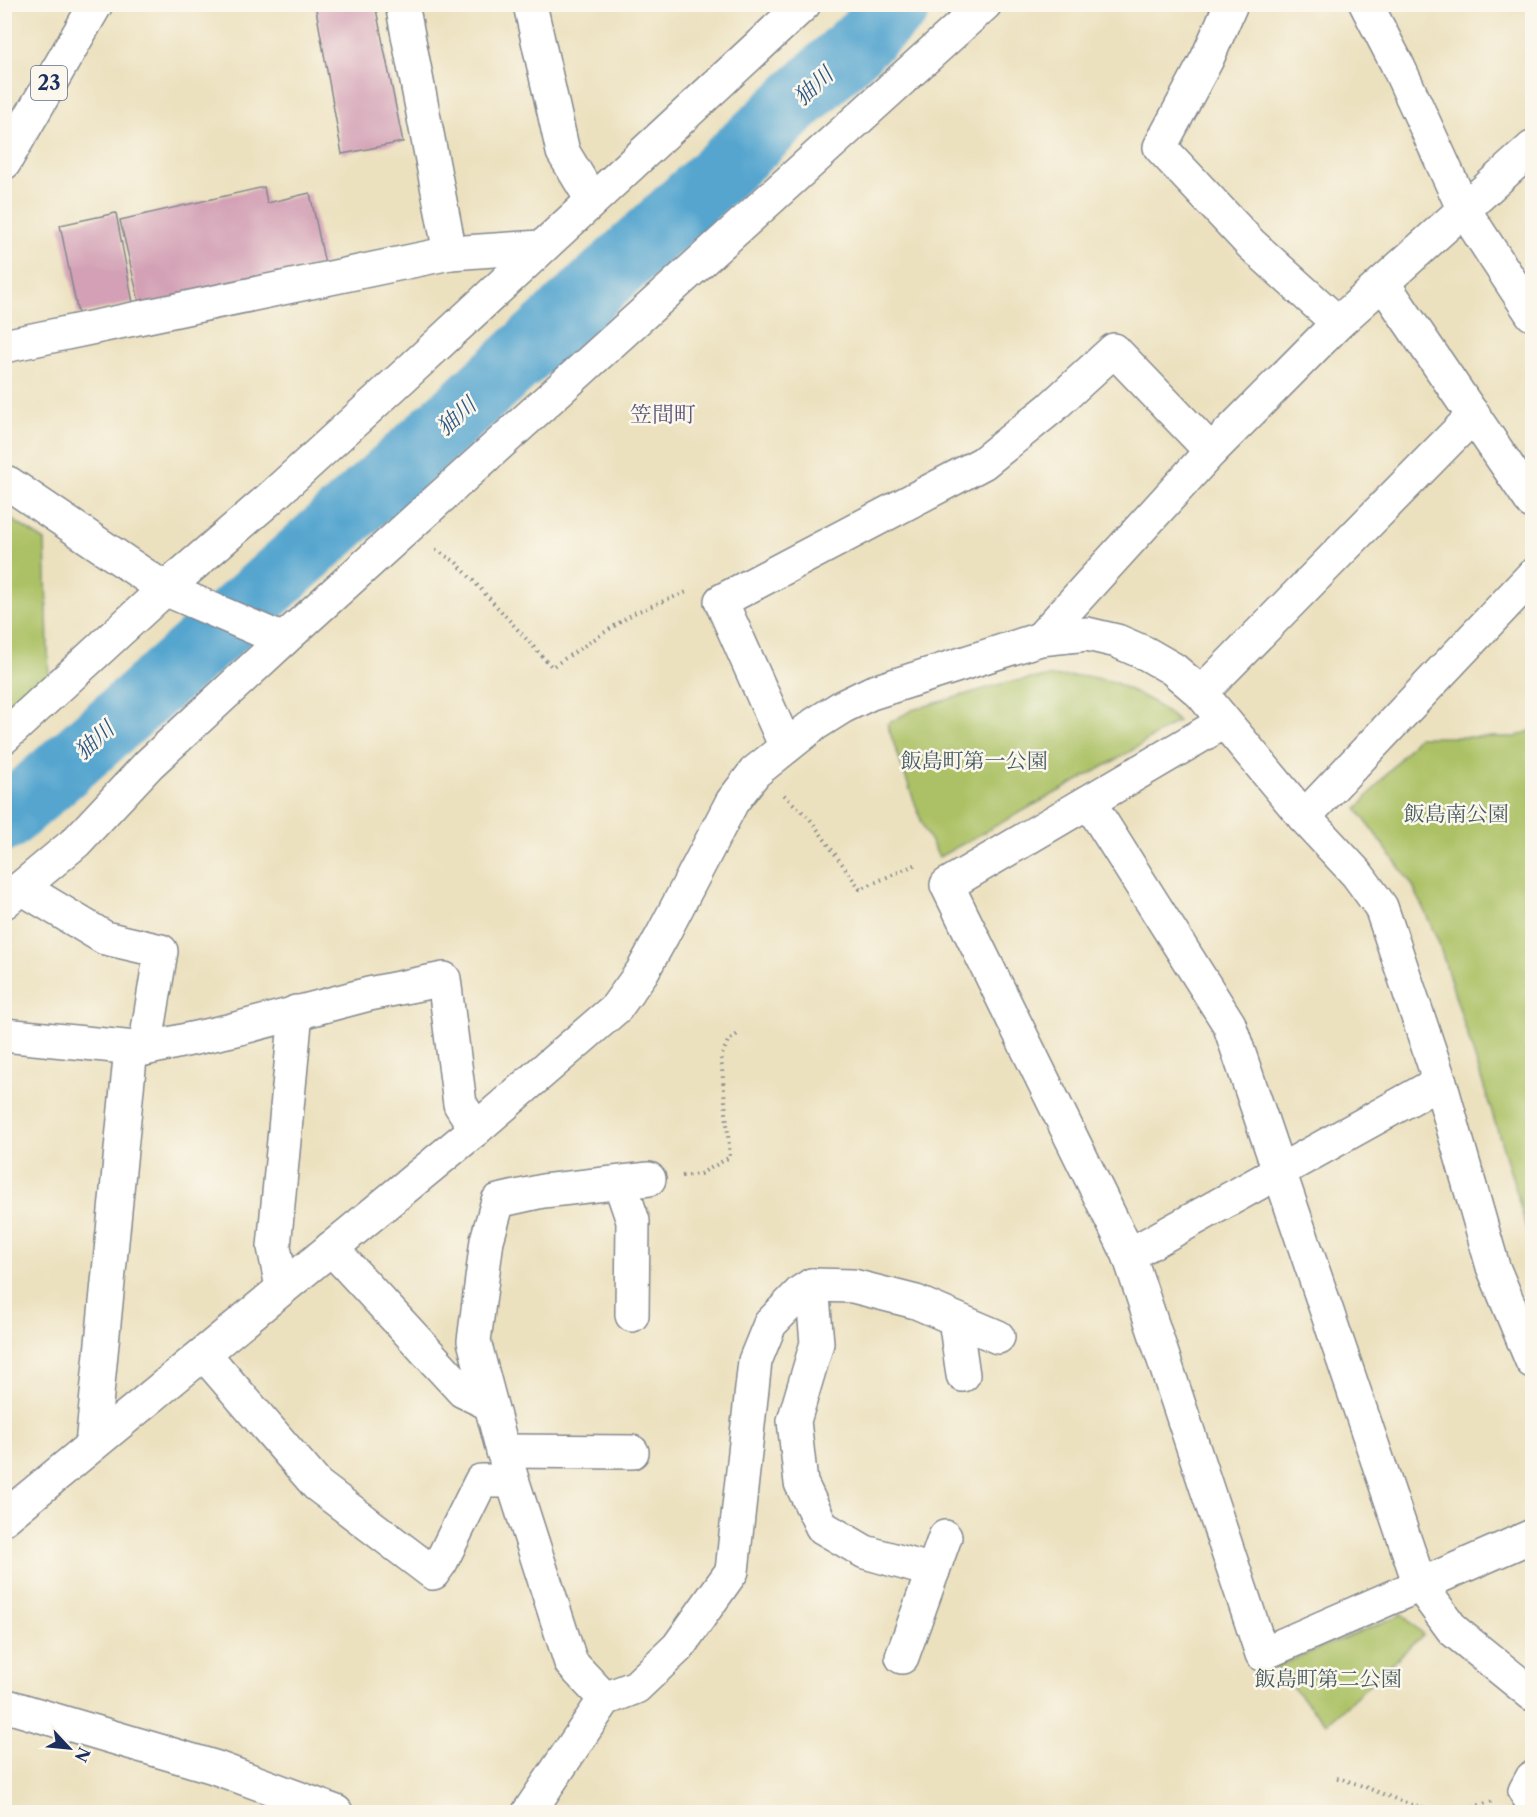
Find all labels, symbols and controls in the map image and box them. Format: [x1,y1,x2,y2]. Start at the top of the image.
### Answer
water label: 㹨川 [788,60,840,111]
road number: 23 [31,66,67,100]
water label: 㹨川 [431,390,483,441]
district label: 笠間町 [630,401,696,428]
water label: 㹨川 [69,714,121,765]
park label: 飯島町第一公園 [901,748,1048,773]
park label: 飯島南公園 [1404,801,1509,826]
park label: 飯島町第二公園 [1255,1666,1402,1691]
north arrow [39,1718,99,1778]
text: N [70,1744,95,1765]

